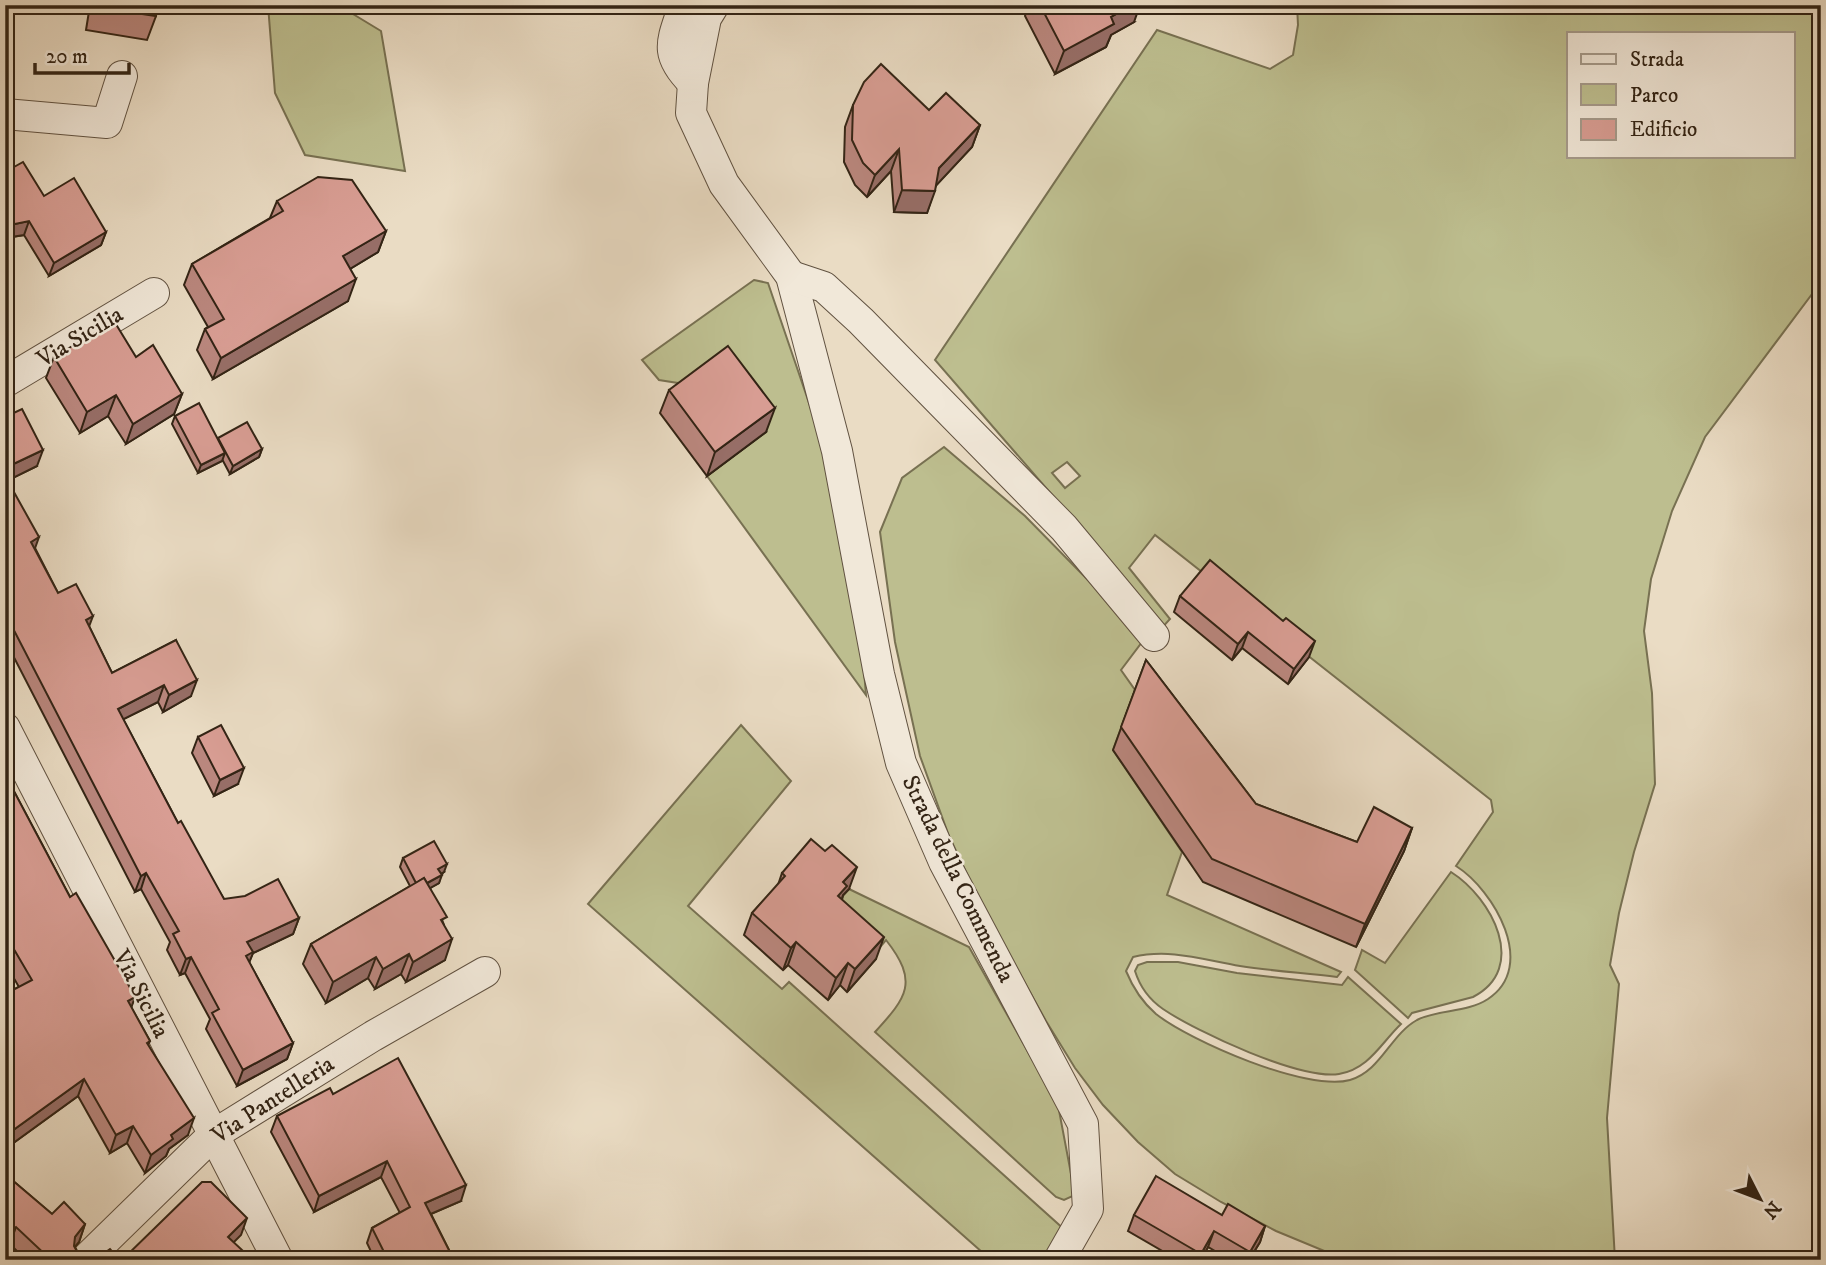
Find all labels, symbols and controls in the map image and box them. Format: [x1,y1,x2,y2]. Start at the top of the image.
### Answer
scale bar [35,32,130,76]
legend [1567,32,1794,158]
text: 20 m [46,44,88,70]
text: Strada [1630,47,1684,73]
text: Parco [1630,83,1678,109]
text: Edificio [1630,117,1697,143]
street label: Via Sicilia [31,299,129,375]
street label: Strada della Commenda [895,771,1021,988]
street label: Via Sicilia [106,944,176,1044]
street label: Via Pantelleria [205,1049,341,1151]
north arrow [1724,1164,1794,1234]
text: N [1757,1196,1785,1223]

